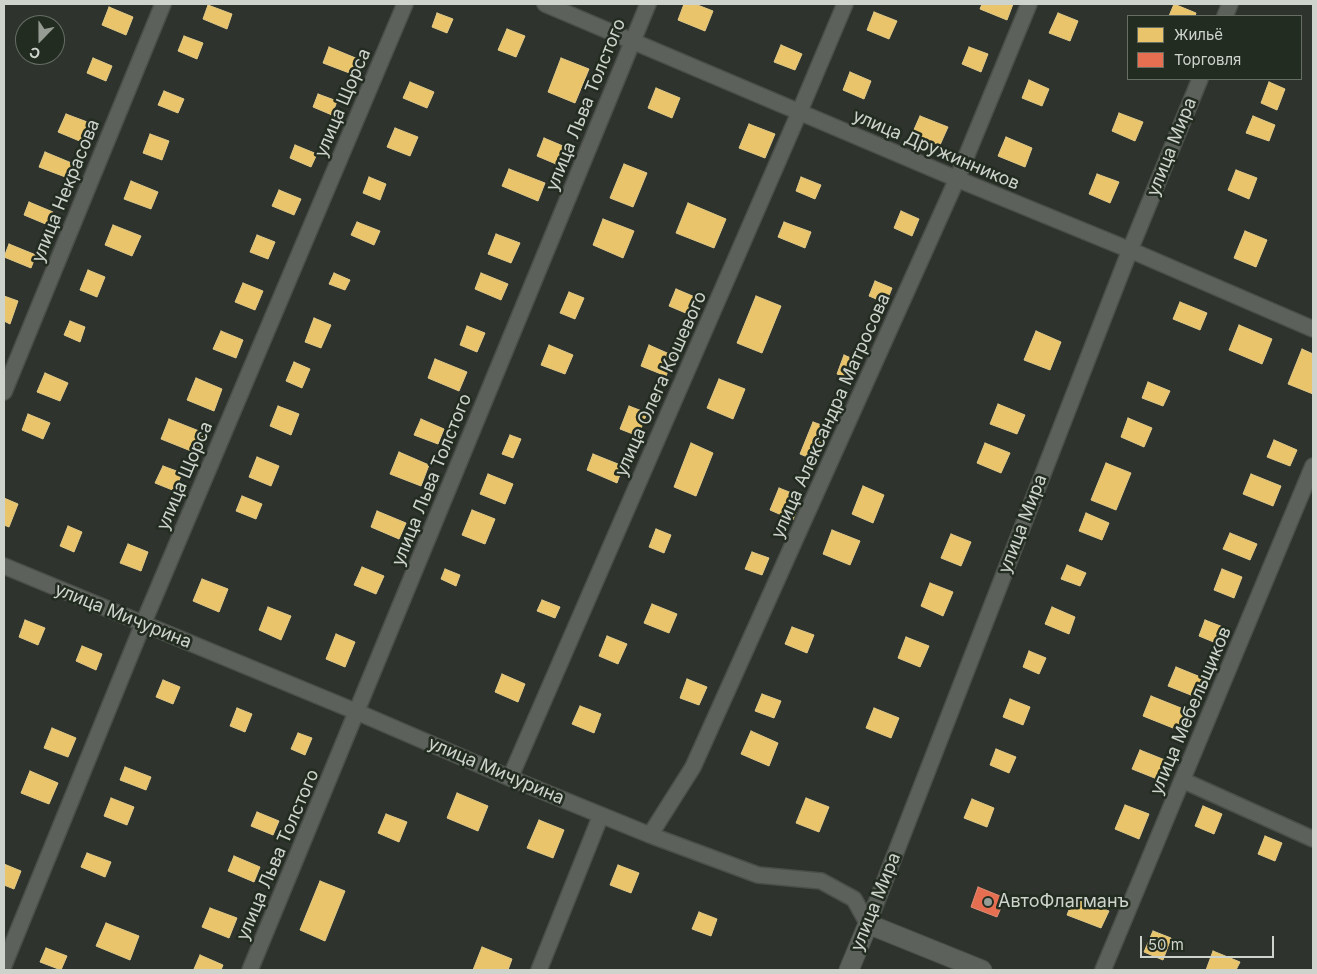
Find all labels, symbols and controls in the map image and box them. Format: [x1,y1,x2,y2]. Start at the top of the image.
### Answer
north arrow [15,15,65,65]
legend [1127,15,1302,80]
street label: улица Льва Толстого [542,16,630,194]
text: Жильё [1174,25,1223,44]
text: С [27,44,43,63]
street label: улица Щорса [310,45,376,161]
text: Торговля [1174,50,1241,69]
street label: улица Мира [1142,95,1202,199]
street label: улица Дружинников [849,105,1023,195]
street label: улица Некрасова [27,116,105,266]
street label: улица Олега Кошевого [610,288,712,480]
street label: улица Александра Матросова [767,290,895,542]
street label: улица Льва Толстого [388,391,476,569]
street label: улица Щорса [152,418,218,534]
street label: улица Мира [994,471,1052,577]
street label: улица Мичурина [51,579,195,653]
street label: улица Мебельщиков [1146,624,1236,798]
street label: улица Мичурина [425,733,567,809]
street label: улица Льва Толстого [232,766,324,944]
street label: улица Мира [846,850,906,954]
place label: АвтоФлагманъ [998,891,1129,913]
marker: АвтоФлагманъ [982,896,994,908]
scale bar [1142,926,1276,958]
text: 50 m [1148,935,1184,954]

